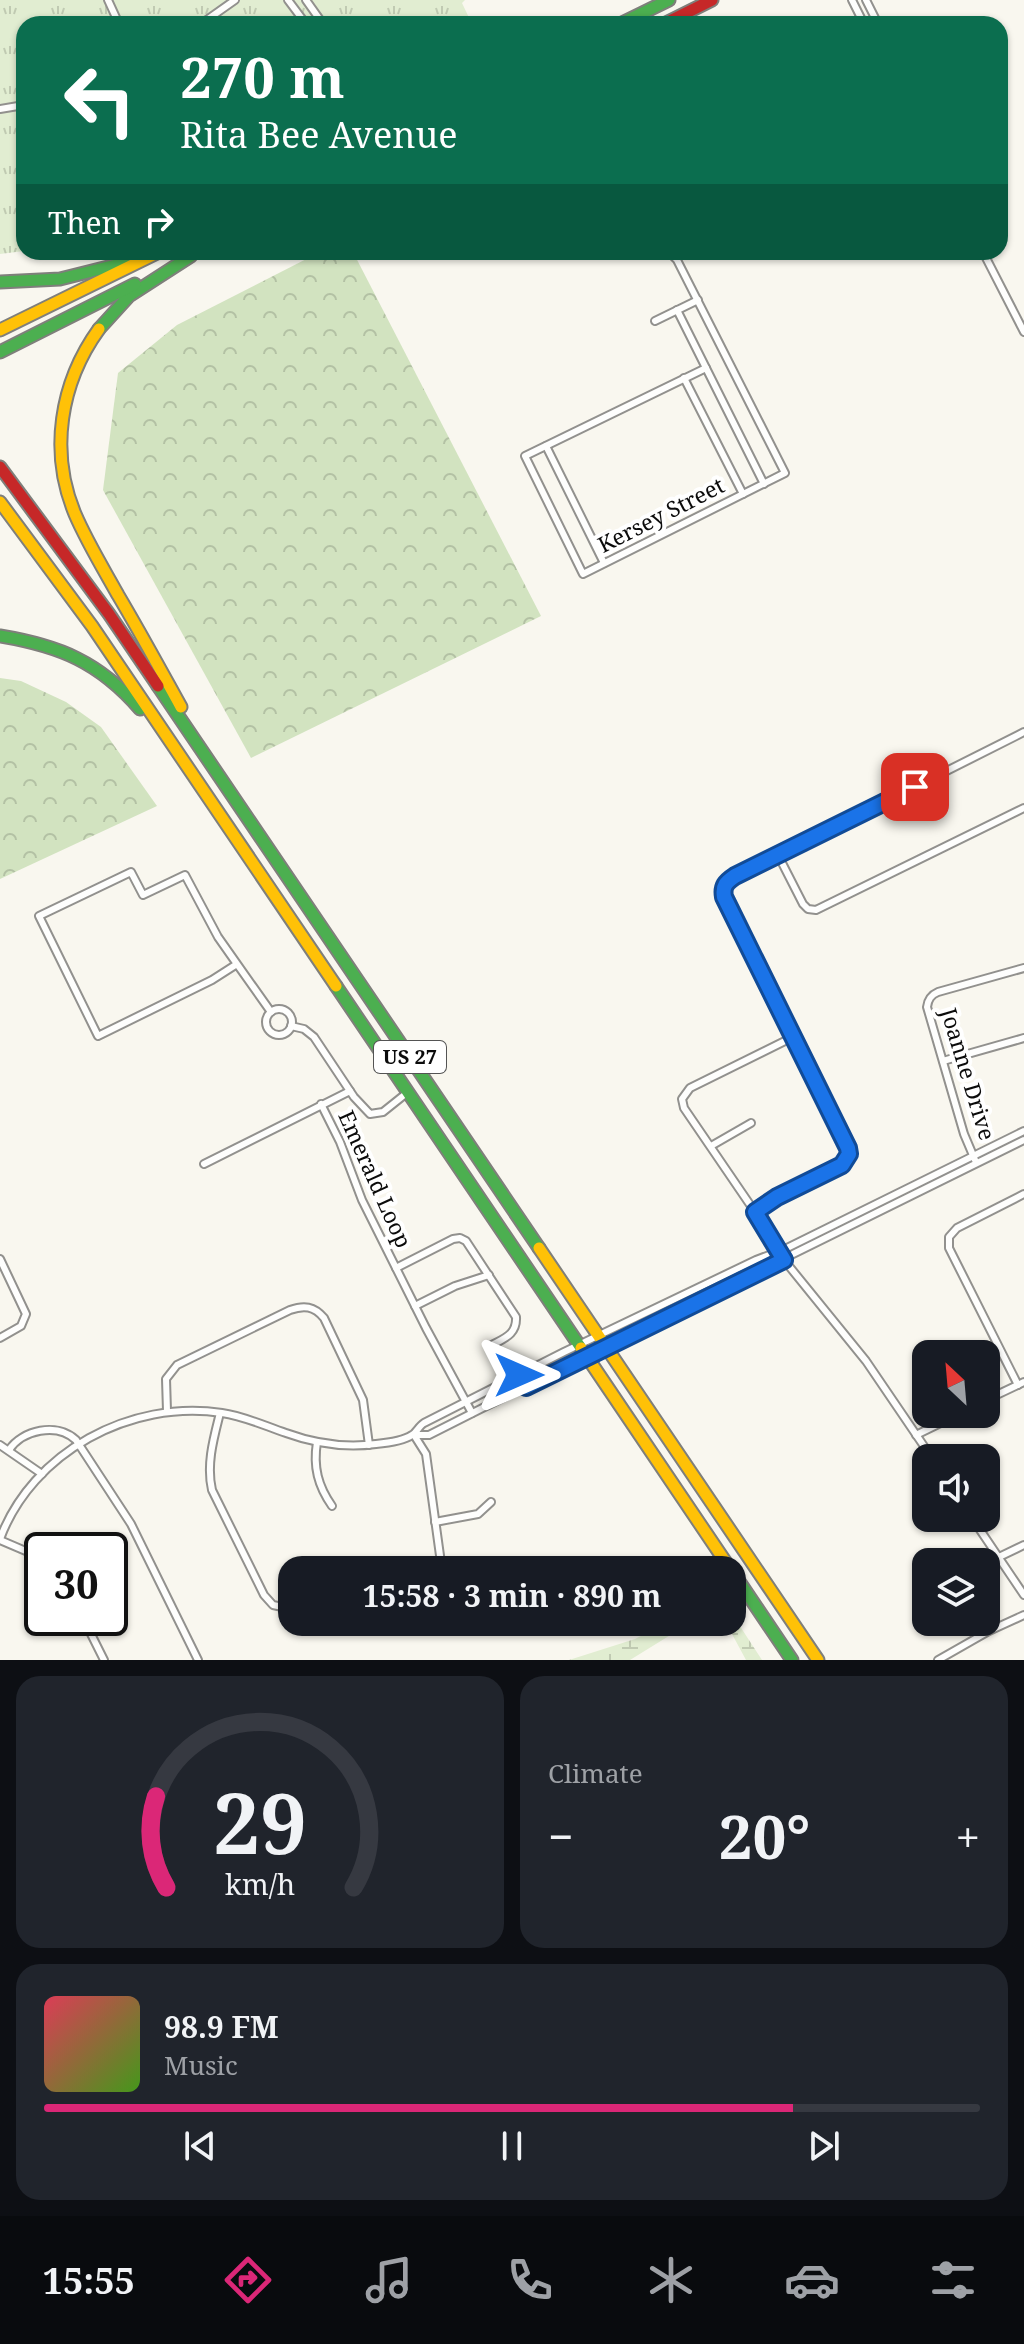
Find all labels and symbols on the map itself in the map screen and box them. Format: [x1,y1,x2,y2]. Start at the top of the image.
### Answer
street label: Kersey Street [592,469,729,559]
pin [881,753,949,821]
street label: Joanne Drive [934,1003,1003,1143]
road number: US 27 [374,1041,446,1073]
street label: Emerald Loop [332,1105,420,1252]
position arrow [477,1333,561,1417]
north arrow [912,1340,1000,1428]
speed limit sign: 30 [24,1532,128,1636]

